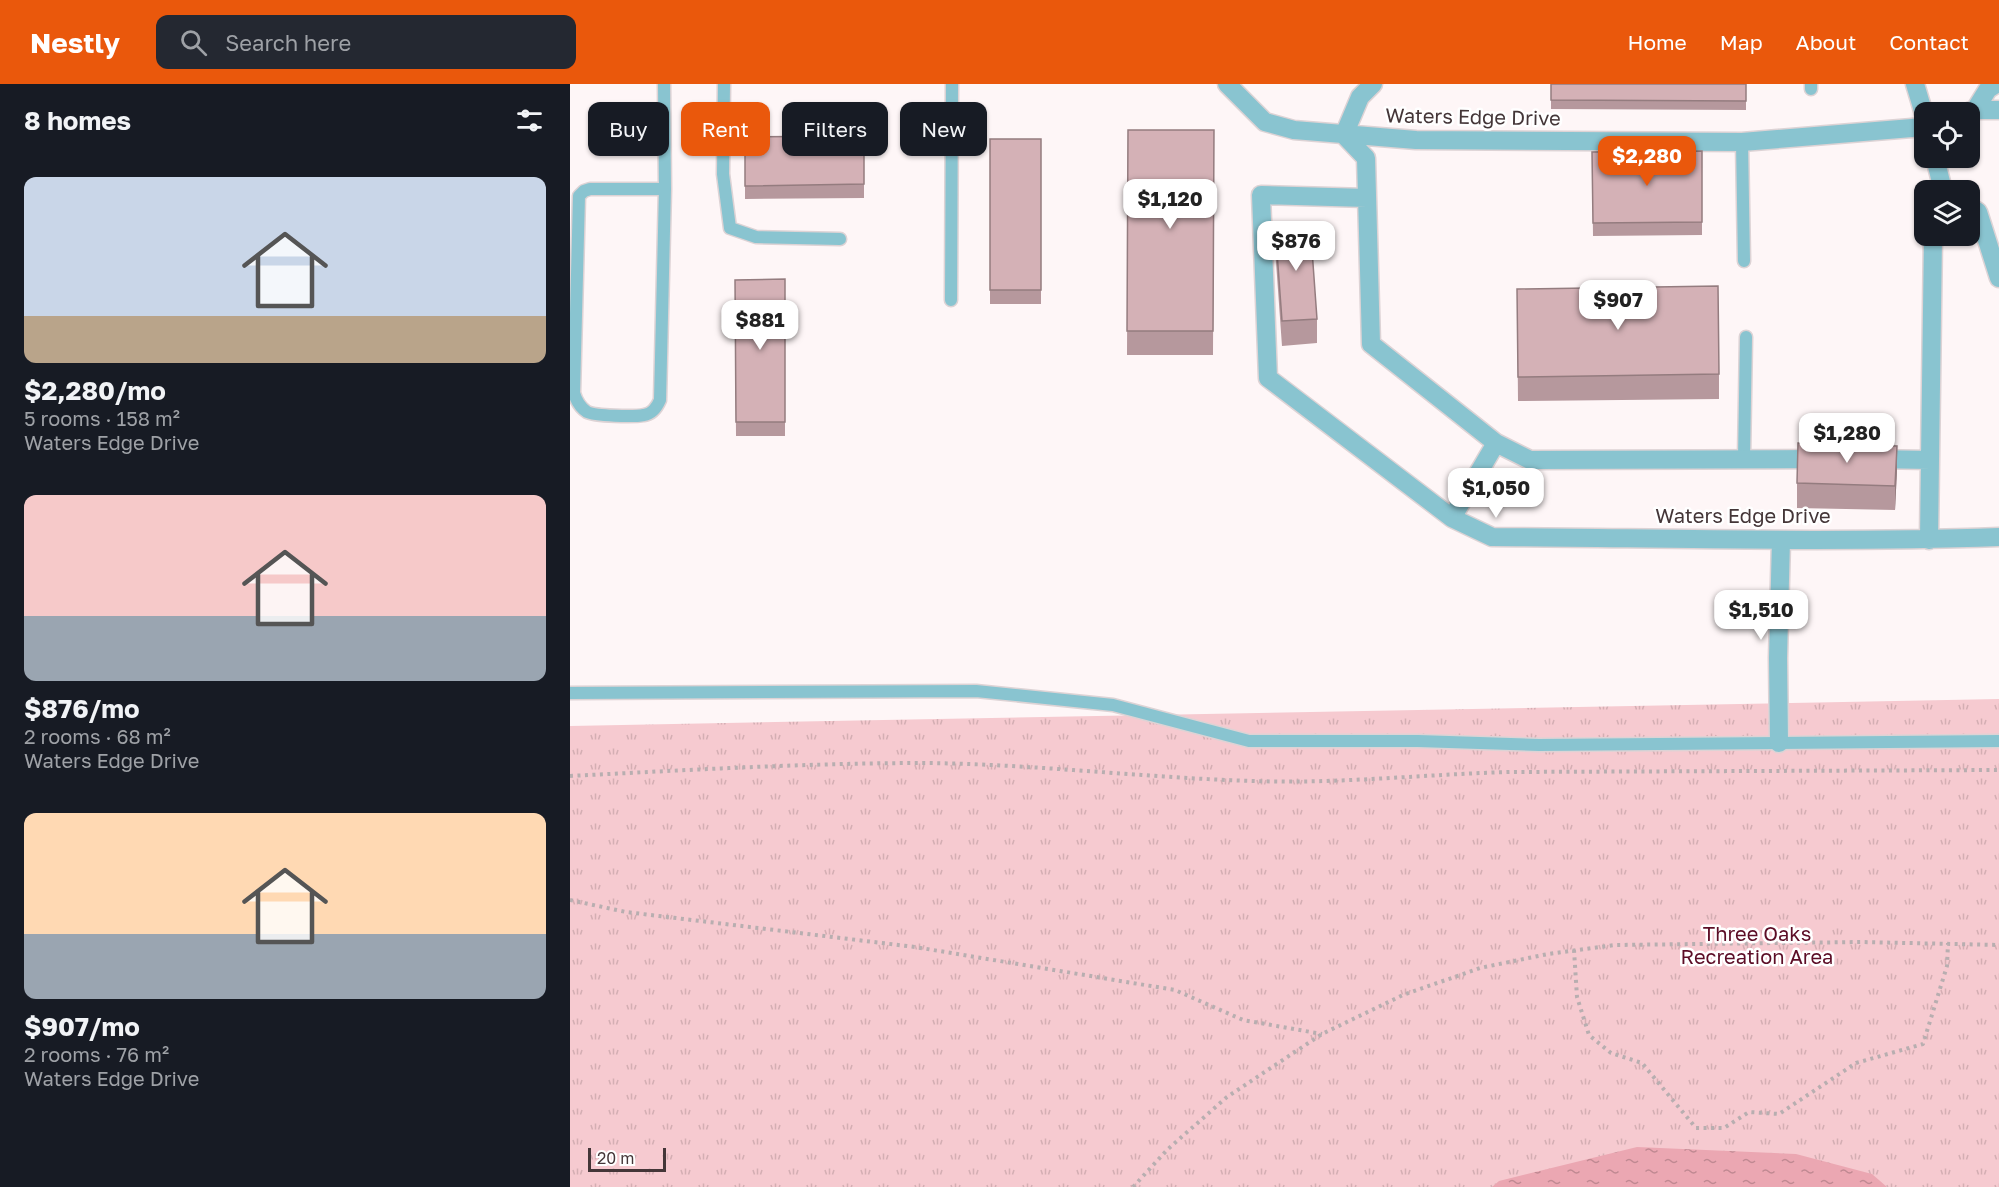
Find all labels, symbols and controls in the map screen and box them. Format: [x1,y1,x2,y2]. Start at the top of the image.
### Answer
search box [156,15,576,69]
text: Nestly [30,26,120,59]
icon: search [177,26,210,59]
text: Search here [225,29,351,56]
text: Home [1627,29,1687,55]
text: Map [1720,29,1763,55]
text: About [1796,29,1856,55]
text: Contact [1889,29,1969,55]
chip: Buy [588,102,669,156]
chip: Rent [681,102,770,156]
chip: Filters [782,102,888,156]
chip: New [900,102,987,156]
street label: Waters Edge Drive [1385,102,1561,130]
map controls [1914,102,1980,246]
button: locate [1914,102,1980,168]
icon: filters [513,104,546,137]
text: 8 homes [24,105,131,136]
pin: $2,280 [1598,136,1696,187]
text: $2,280 [1612,143,1682,167]
pin: $1,120 [1121,179,1219,230]
button: layers [1914,180,1980,246]
text: $1,120 [1137,186,1203,210]
icon: home [231,216,339,324]
pin: $876 [1260,221,1332,272]
text: $876 [1271,228,1321,252]
pin: $907 [1582,280,1654,331]
text: $907 [1593,287,1643,311]
pin: $881 [724,300,796,351]
text: $881 [735,307,785,331]
text: $2,280/mo [24,375,166,406]
text: 5 rooms · 158 m² [24,406,180,430]
pin: $1,280 [1798,413,1896,464]
text: $1,280 [1813,420,1881,444]
text: Waters Edge Drive [24,430,199,454]
pin: $1,050 [1447,468,1545,519]
text: $1,050 [1462,475,1530,499]
street label: Waters Edge Drive [1655,503,1831,527]
icon: home [231,534,339,642]
pin: $1,510 [1712,590,1810,641]
text: $1,510 [1728,597,1794,621]
text: $876/mo [24,693,140,724]
text: 2 rooms · 68 m² [24,724,171,748]
text: Waters Edge Drive [24,748,199,772]
icon: home [231,852,339,960]
park label: Three Oaks Recreation Area [1681,921,1833,968]
text: $907/mo [24,1011,140,1042]
text: 2 rooms · 76 m² [24,1042,169,1066]
text: Waters Edge Drive [24,1066,199,1090]
scale bar [588,1145,666,1172]
text: 20 m [597,1148,634,1168]

